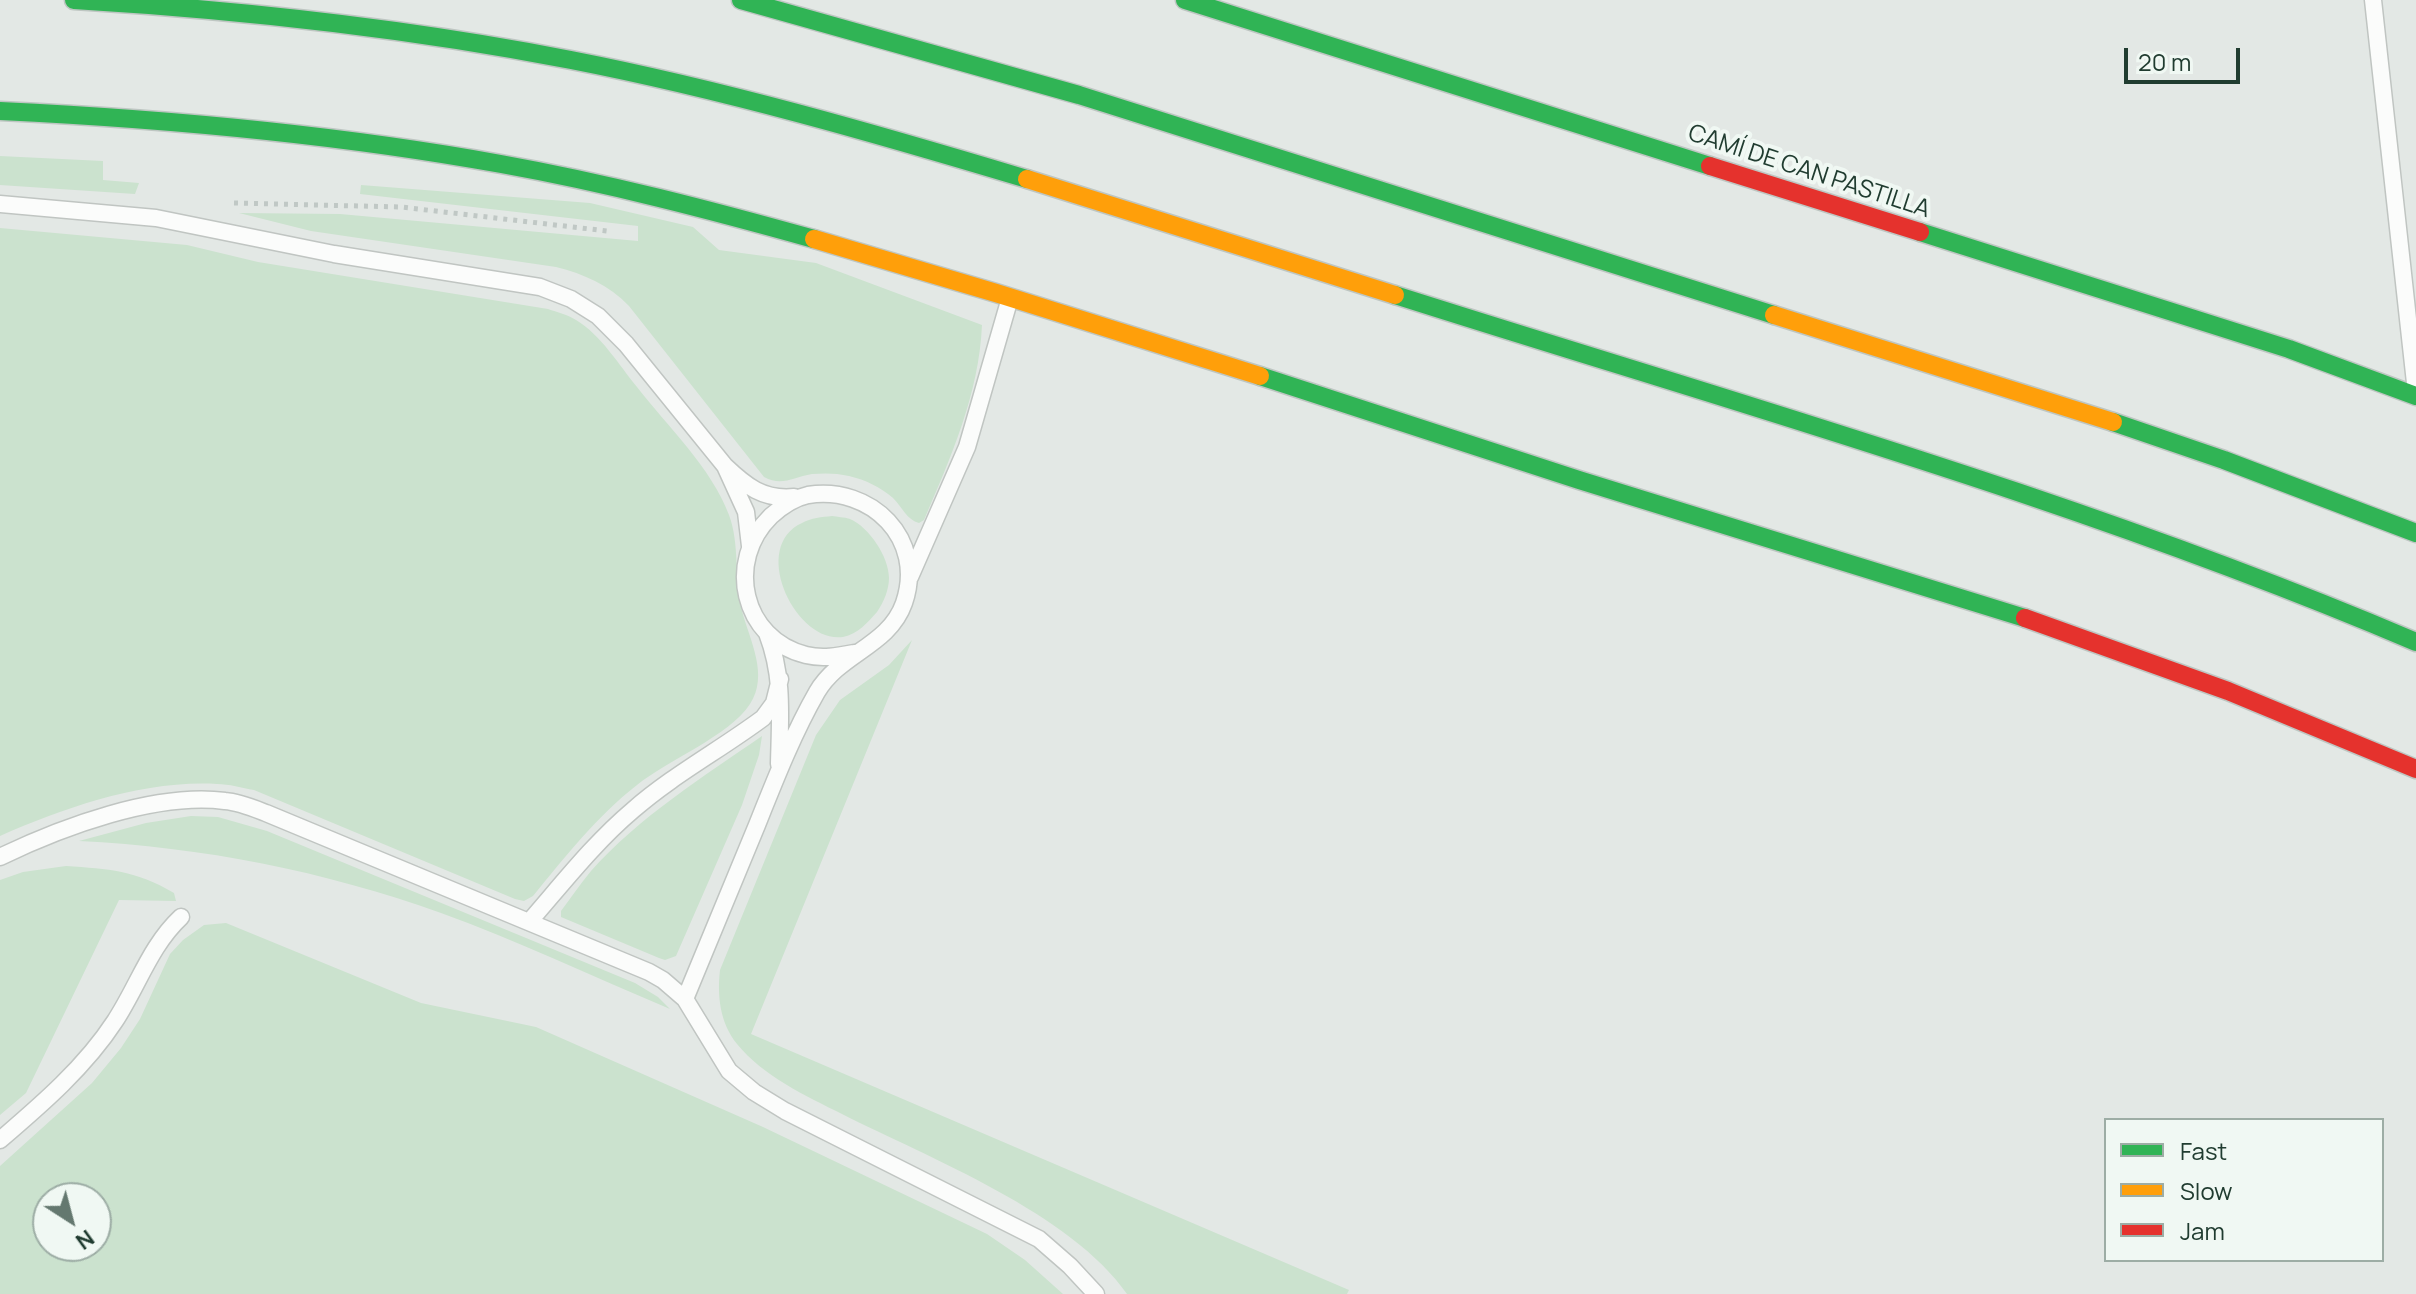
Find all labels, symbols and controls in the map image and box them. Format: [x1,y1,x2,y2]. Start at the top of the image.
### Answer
scale bar [2128,32,2244,82]
text: 20 m [2138,45,2191,78]
street label: CAMÍ DE CAN PASTILLA [1684,119,1934,225]
legend [2104,1118,2384,1262]
text: Fast [2180,1134,2227,1167]
text: Slow [2180,1174,2233,1207]
north arrow [32,1182,112,1262]
text: Jam [2180,1214,2225,1247]
text: N [70,1223,100,1257]

